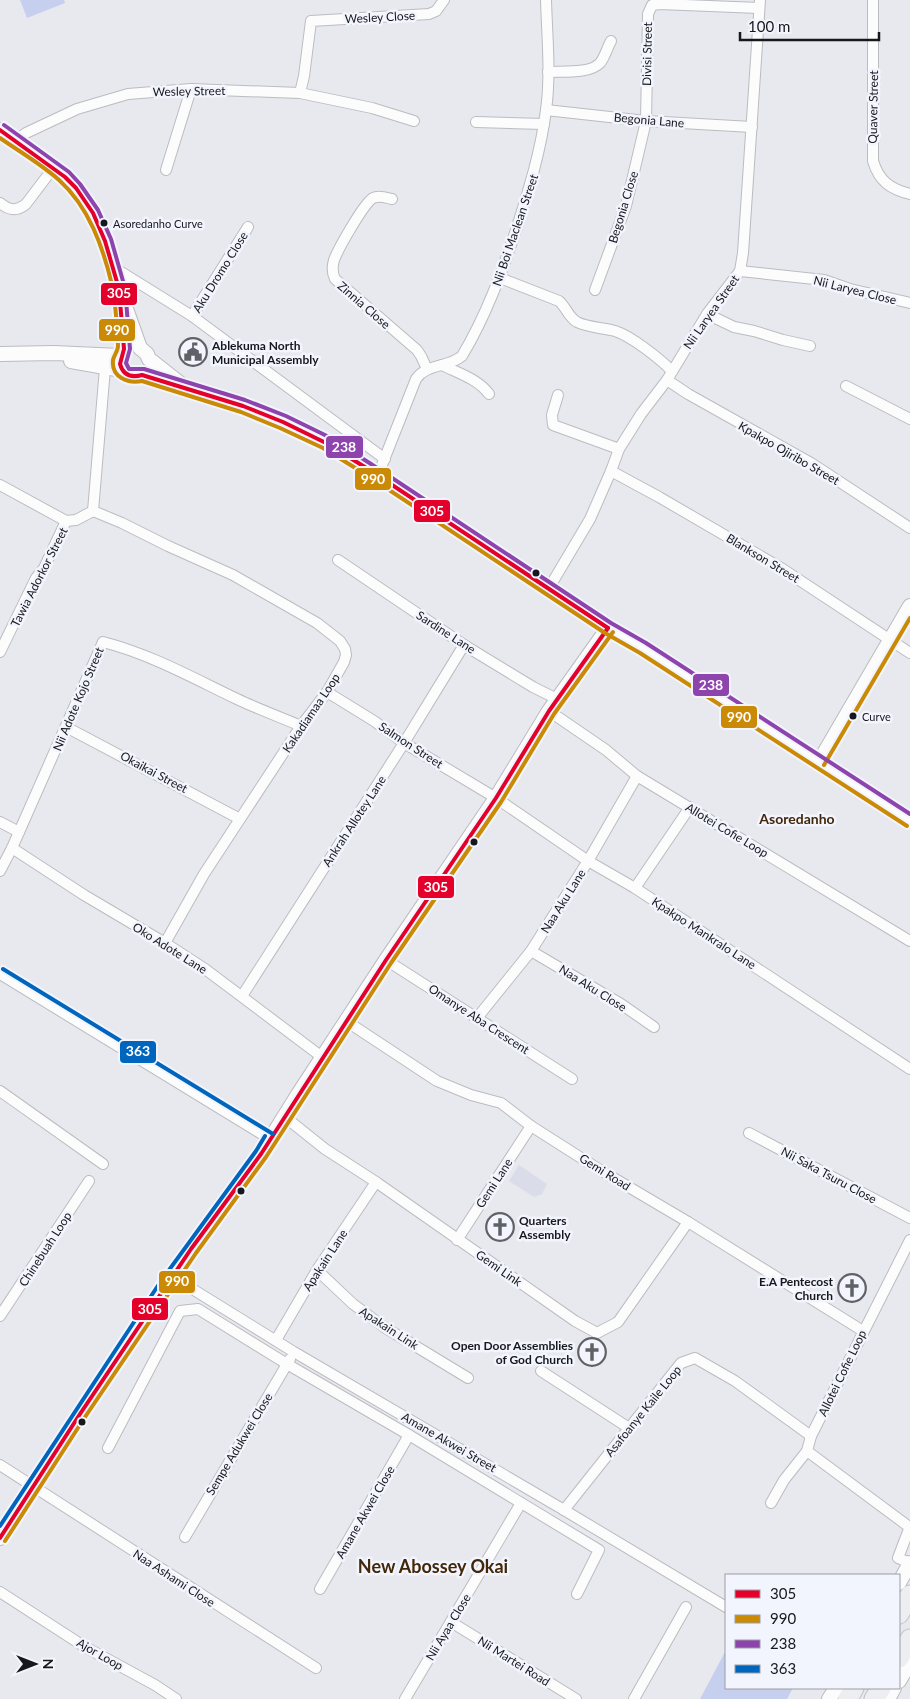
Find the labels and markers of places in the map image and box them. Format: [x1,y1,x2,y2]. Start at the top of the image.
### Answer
place label: Asoredanho Curve [113,217,203,230]
marker: Asoredanho Curve [99,218,109,228]
public building icon: Ablekuma North Municipal Assembly [178,337,208,367]
place label: Ablekuma North Municipal Assembly [211,338,319,367]
unlabelled marker [531,568,541,578]
place label: Curve [862,710,891,723]
marker: Curve [848,711,858,721]
unlabelled marker [469,837,479,847]
unlabelled marker [236,1186,246,1196]
church icon: Quarters Assembly [485,1212,515,1242]
place label: Quarters Assembly [518,1213,571,1242]
church icon: E.A Pentecost Church [837,1273,867,1303]
place label: E.A Pentecost Church [759,1274,834,1303]
church icon: Open Door Assemblies of God Church [577,1337,607,1367]
place label: Open Door Assemblies of God Church [451,1338,573,1367]
unlabelled marker [77,1417,87,1427]

